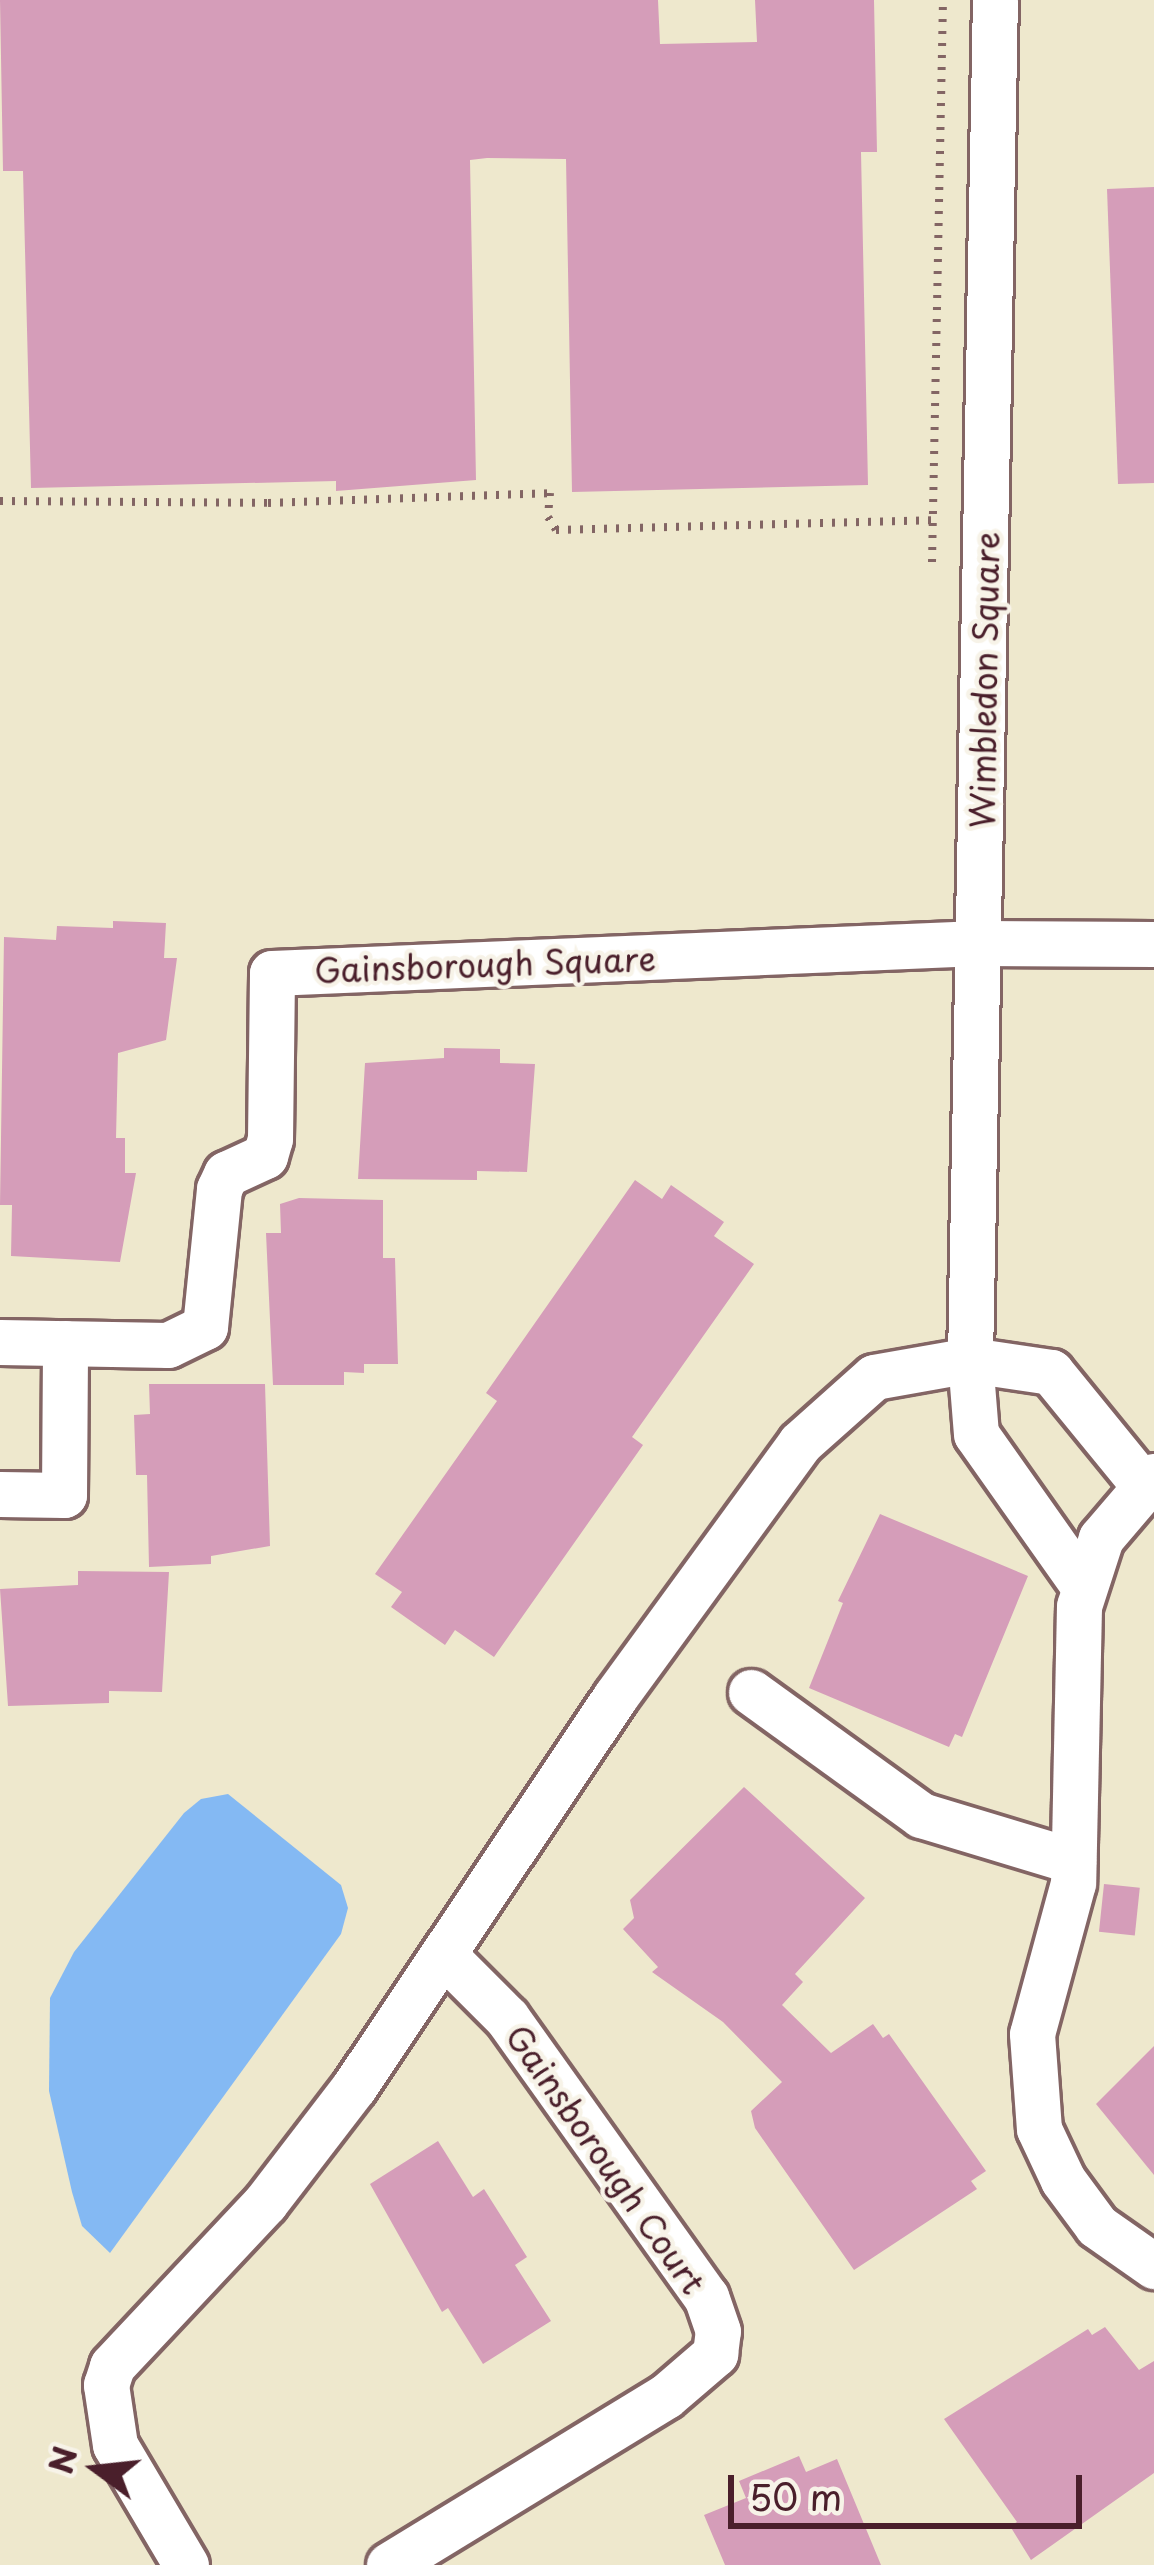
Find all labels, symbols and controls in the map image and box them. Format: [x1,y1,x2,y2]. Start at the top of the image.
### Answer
street label: Wimbledon Square [962,530,1006,830]
street label: Gainsborough Square [313,938,657,990]
street label: Gainsborough Court [498,2016,714,2302]
north arrow [36,2409,156,2529]
text: N [34,2441,89,2479]
scale bar [734,2451,1088,2525]
text: 50 m [749,2469,842,2523]

